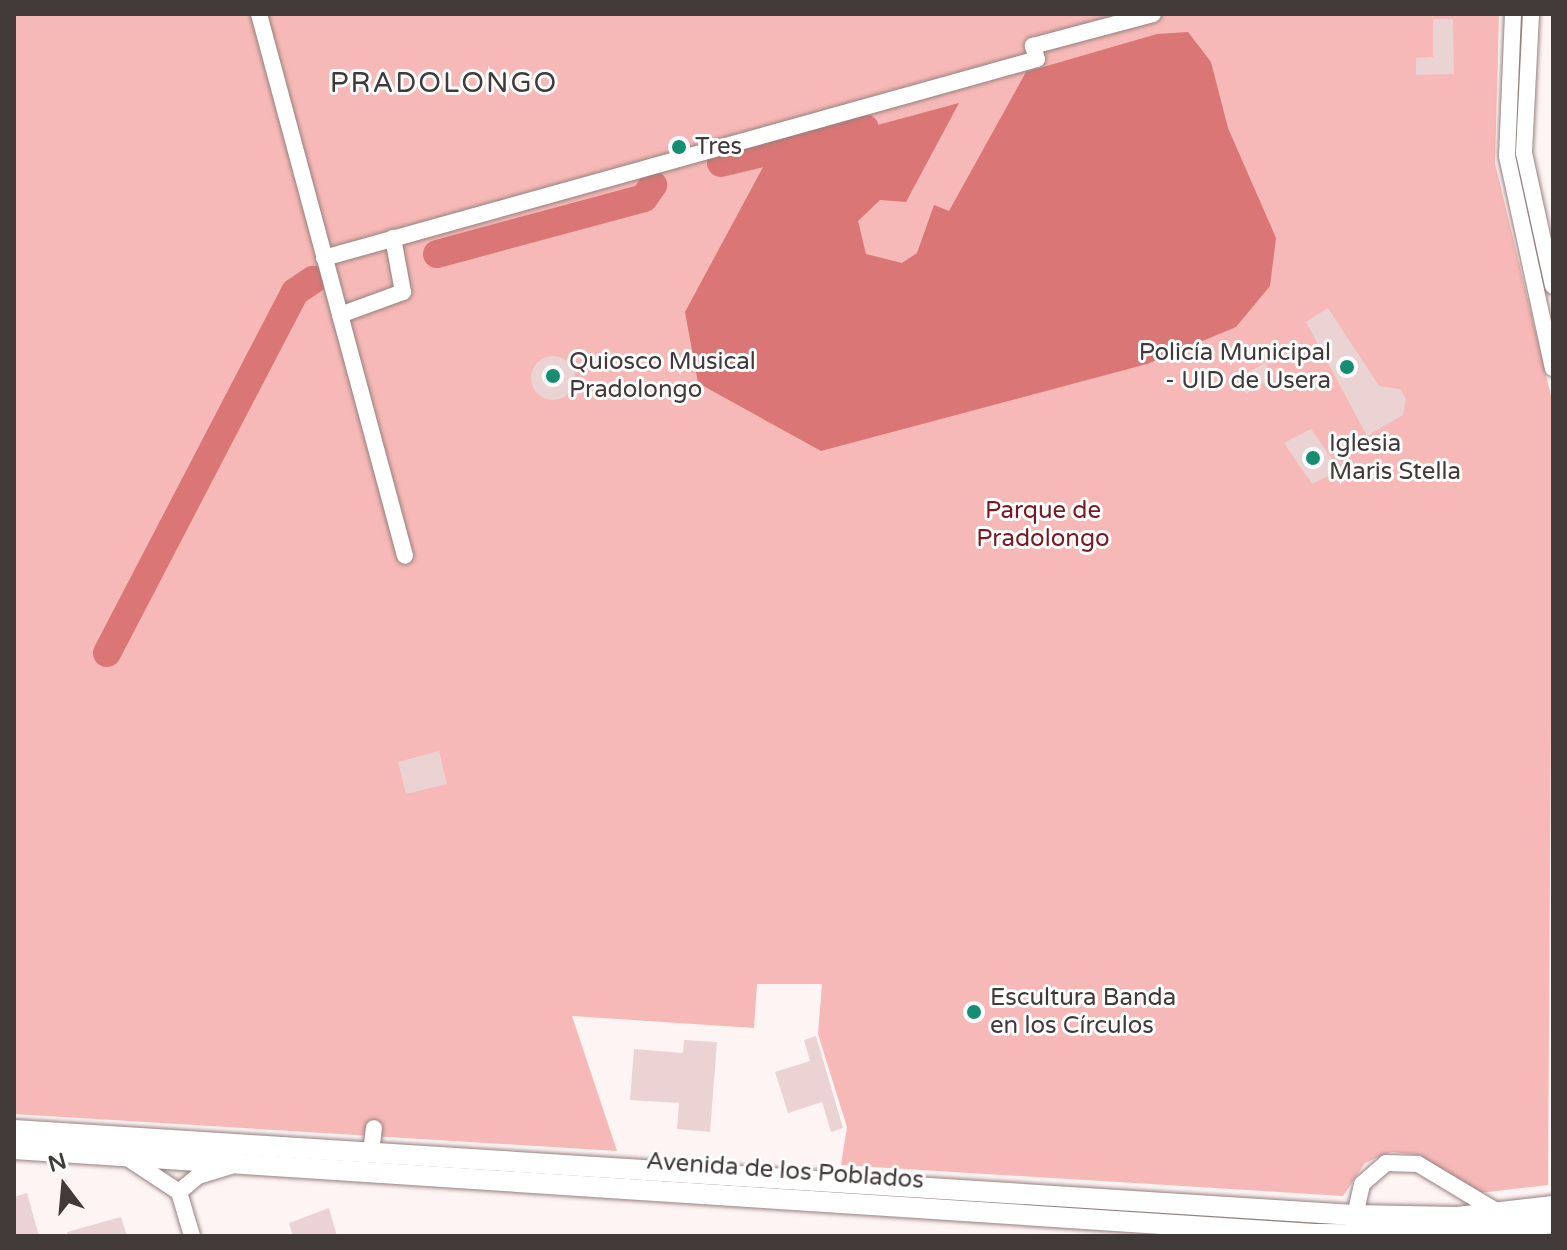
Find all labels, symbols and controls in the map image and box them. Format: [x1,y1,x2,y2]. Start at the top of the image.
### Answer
district label: PRADOLONGO [330,66,558,100]
place label: Tres [695,133,742,161]
marker: Tres [670,138,688,156]
place label: Policía Municipal - UID de Usera [1139,339,1331,395]
place label: Quiosco Musical Pradolongo [569,348,756,404]
marker: Policía Municipal - UID de Usera [1338,358,1356,376]
marker: Quiosco Musical Pradolongo [544,367,562,385]
place label: Iglesia Maris Stella [1329,430,1461,486]
marker: Iglesia Maris Stella [1304,449,1322,467]
park label: Parque de Pradolongo [976,497,1110,553]
place label: Escultura Banda en los Círculos [990,984,1176,1040]
marker: Escultura Banda en los Círculos [965,1003,983,1021]
north arrow [24,1146,104,1226]
street label: Avenida de los Poblados [645,1147,925,1195]
text: N [45,1148,69,1178]

